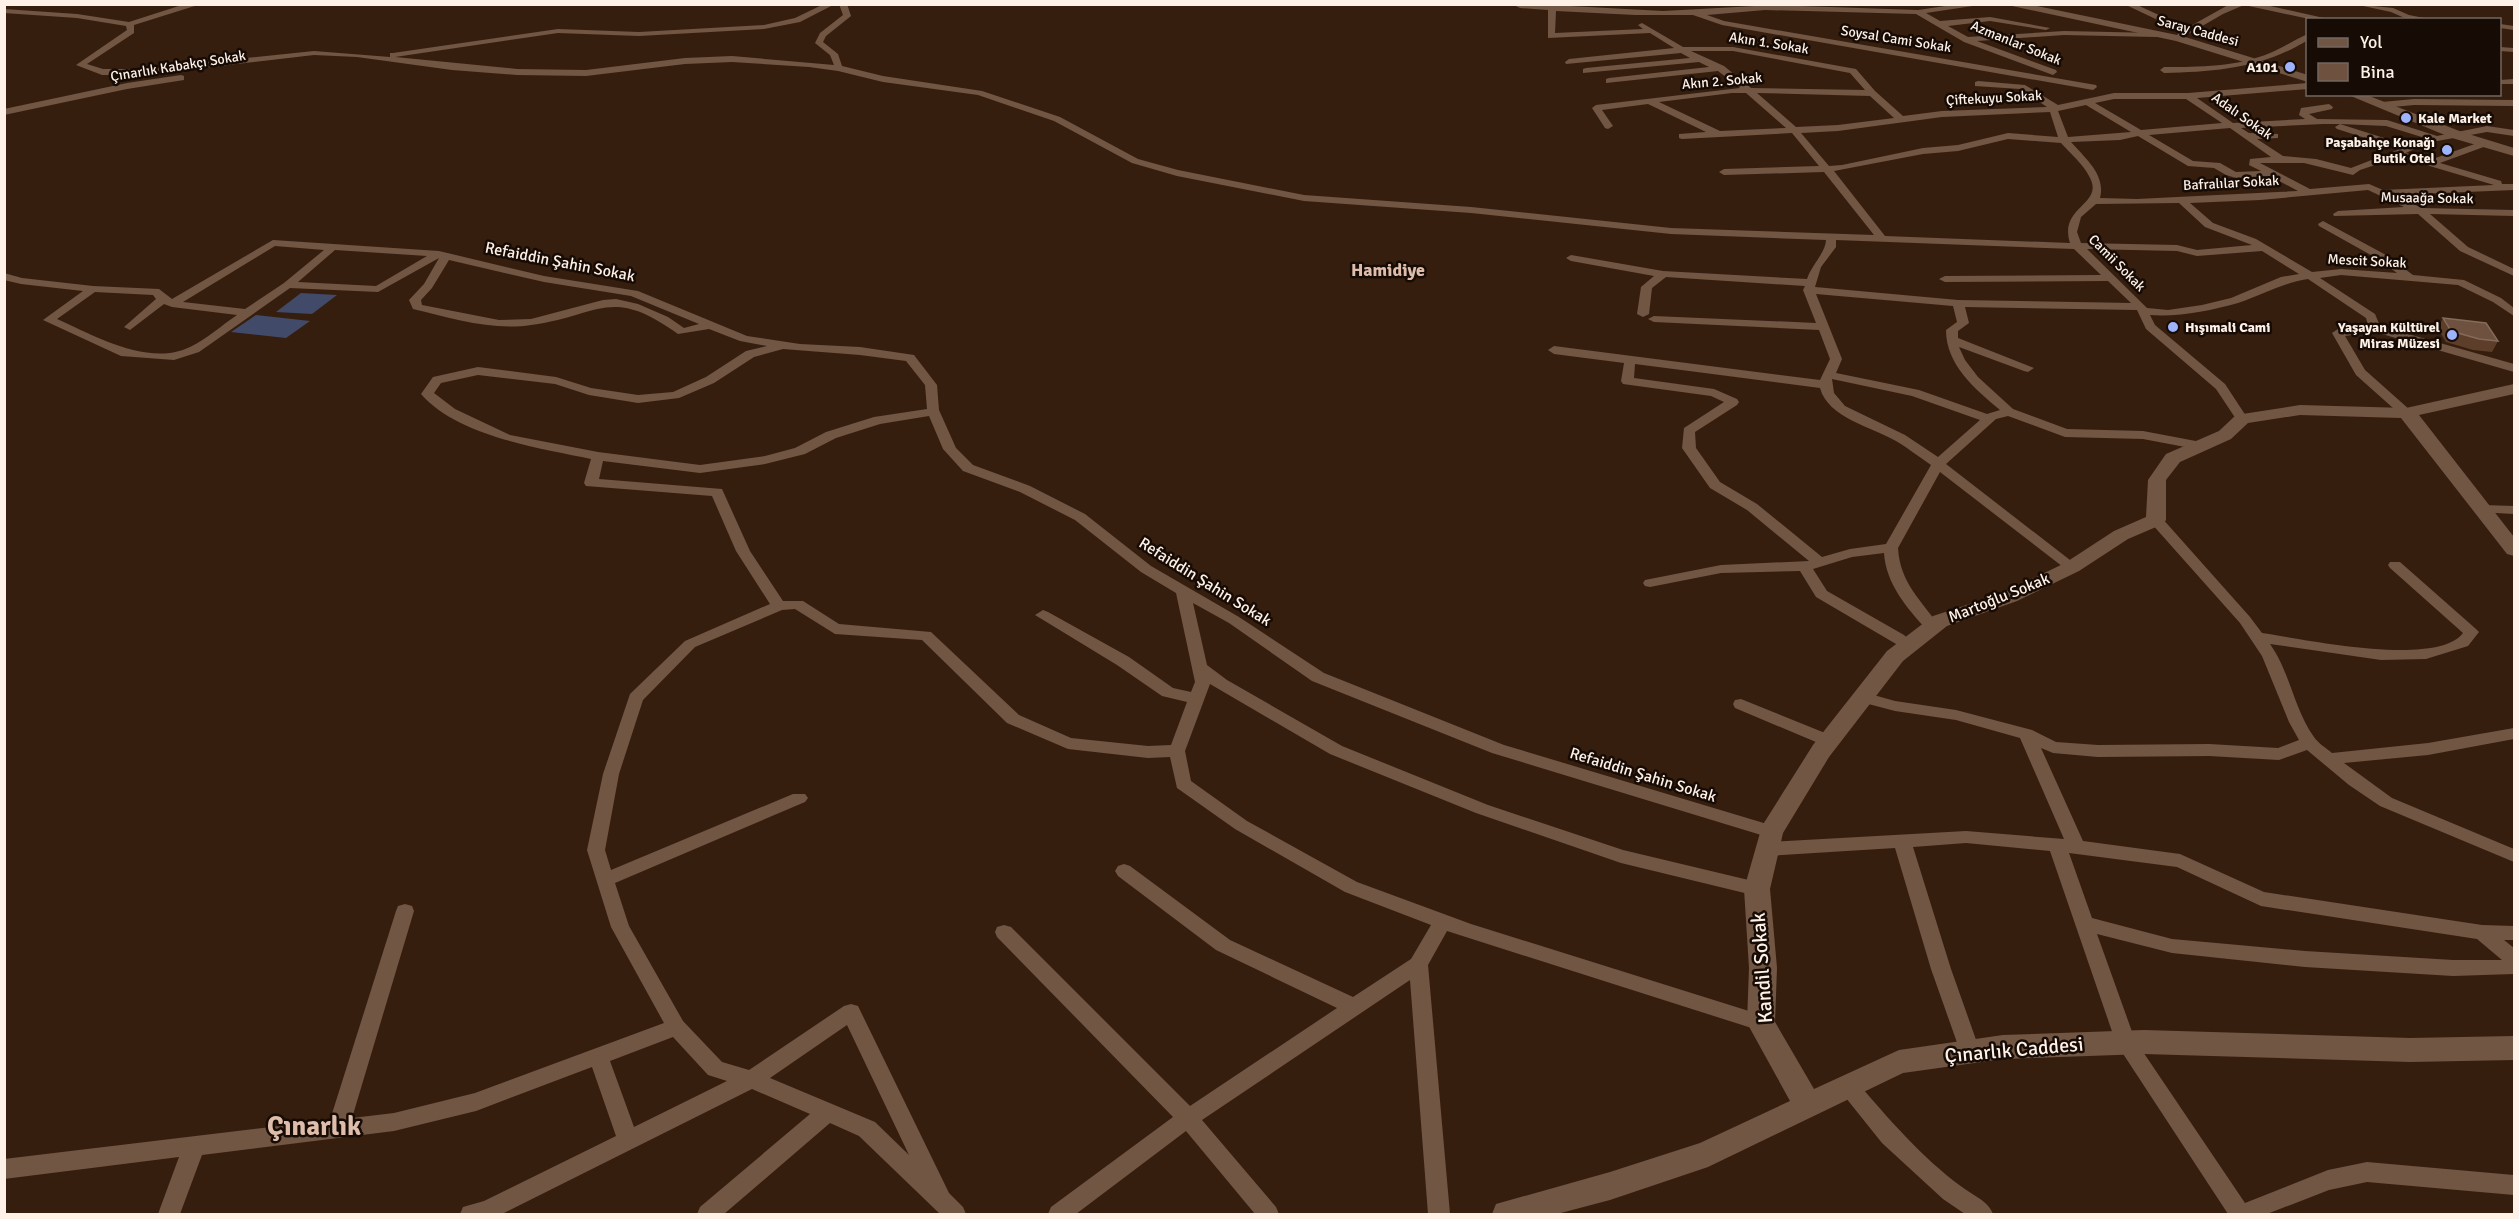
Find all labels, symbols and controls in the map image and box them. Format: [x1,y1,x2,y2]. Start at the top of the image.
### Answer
street label: Saray Caddesi [2155,12,2241,50]
street label: Azmanlar Sokak [1968,17,2064,69]
legend [2306,18,2501,96]
street label: Soysal Cami Sokak [1840,22,1952,56]
street label: Akın 1. Sokak [1728,28,1810,58]
text: Yol [2360,31,2383,53]
street label: Çınarlık Kabakçı Sokak [109,47,247,85]
place label: A101 [2246,59,2278,76]
marker: A101 [2283,60,2297,74]
text: Bina [2360,61,2395,83]
street label: Akın 2. Sokak [1681,69,1763,93]
street label: Çiftekuyu Sokak [1946,87,2042,109]
street label: Adalı Sokak [2208,89,2276,143]
place label: Kale Market [2418,110,2493,127]
marker: Kale Market [2399,111,2413,125]
place label: Paşabahçe Konağı Butik Otel [2325,134,2436,167]
marker: Paşabahçe Konağı Butik Otel [2440,143,2454,157]
street label: Bafralılar Sokak [2183,172,2279,194]
street label: Musaağa Sokak [2380,189,2474,207]
street label: Camii Sokak [2085,231,2149,295]
street label: Refaiddin Şahin Sokak [483,238,637,286]
street label: Mescit Sokak [2327,250,2407,272]
district label: Hamidiye [1351,259,1425,281]
place label: Hışımali Cami [2185,319,2270,336]
place label: Yaşayan Kültürel Miras Müzesi [2337,319,2441,352]
marker: Hışımali Cami [2166,320,2180,334]
marker: Yaşayan Kültürel Miras Müzesi [2445,328,2459,342]
street label: Refaiddin Şahin Sokak [1135,533,1275,631]
street label: Martoğlu Sokak [1945,569,2053,627]
street label: Refaiddin Şahin Sokak [1567,743,1719,807]
street label: Kandil Sokak [1746,912,1778,1024]
street label: Çınarlık Caddesi [1944,1031,2084,1069]
district label: Çınarlık [267,1110,361,1143]

